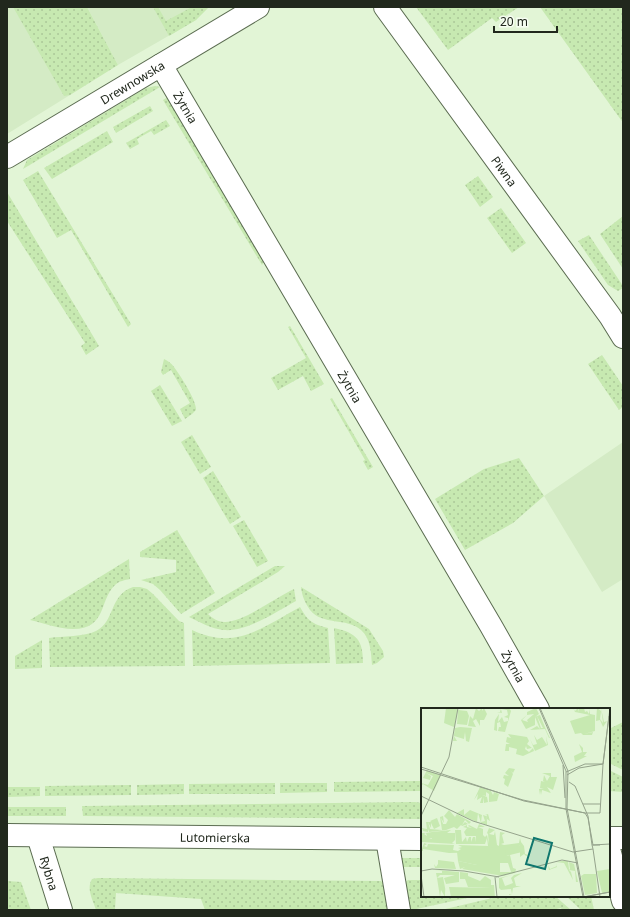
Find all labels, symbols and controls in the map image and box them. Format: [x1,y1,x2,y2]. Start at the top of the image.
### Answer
scale bar [494,8,557,34]
text: 20 m [500,13,528,30]
street label: Drewnowska [97,56,168,108]
street label: Żytnia [170,88,202,126]
street label: Piwna [488,152,521,190]
street label: Żytnia [334,367,366,406]
street label: Żytnia [498,647,530,685]
inset map [421,708,610,897]
street label: Lutomierska [180,828,250,846]
street label: Rybna [36,854,63,893]

